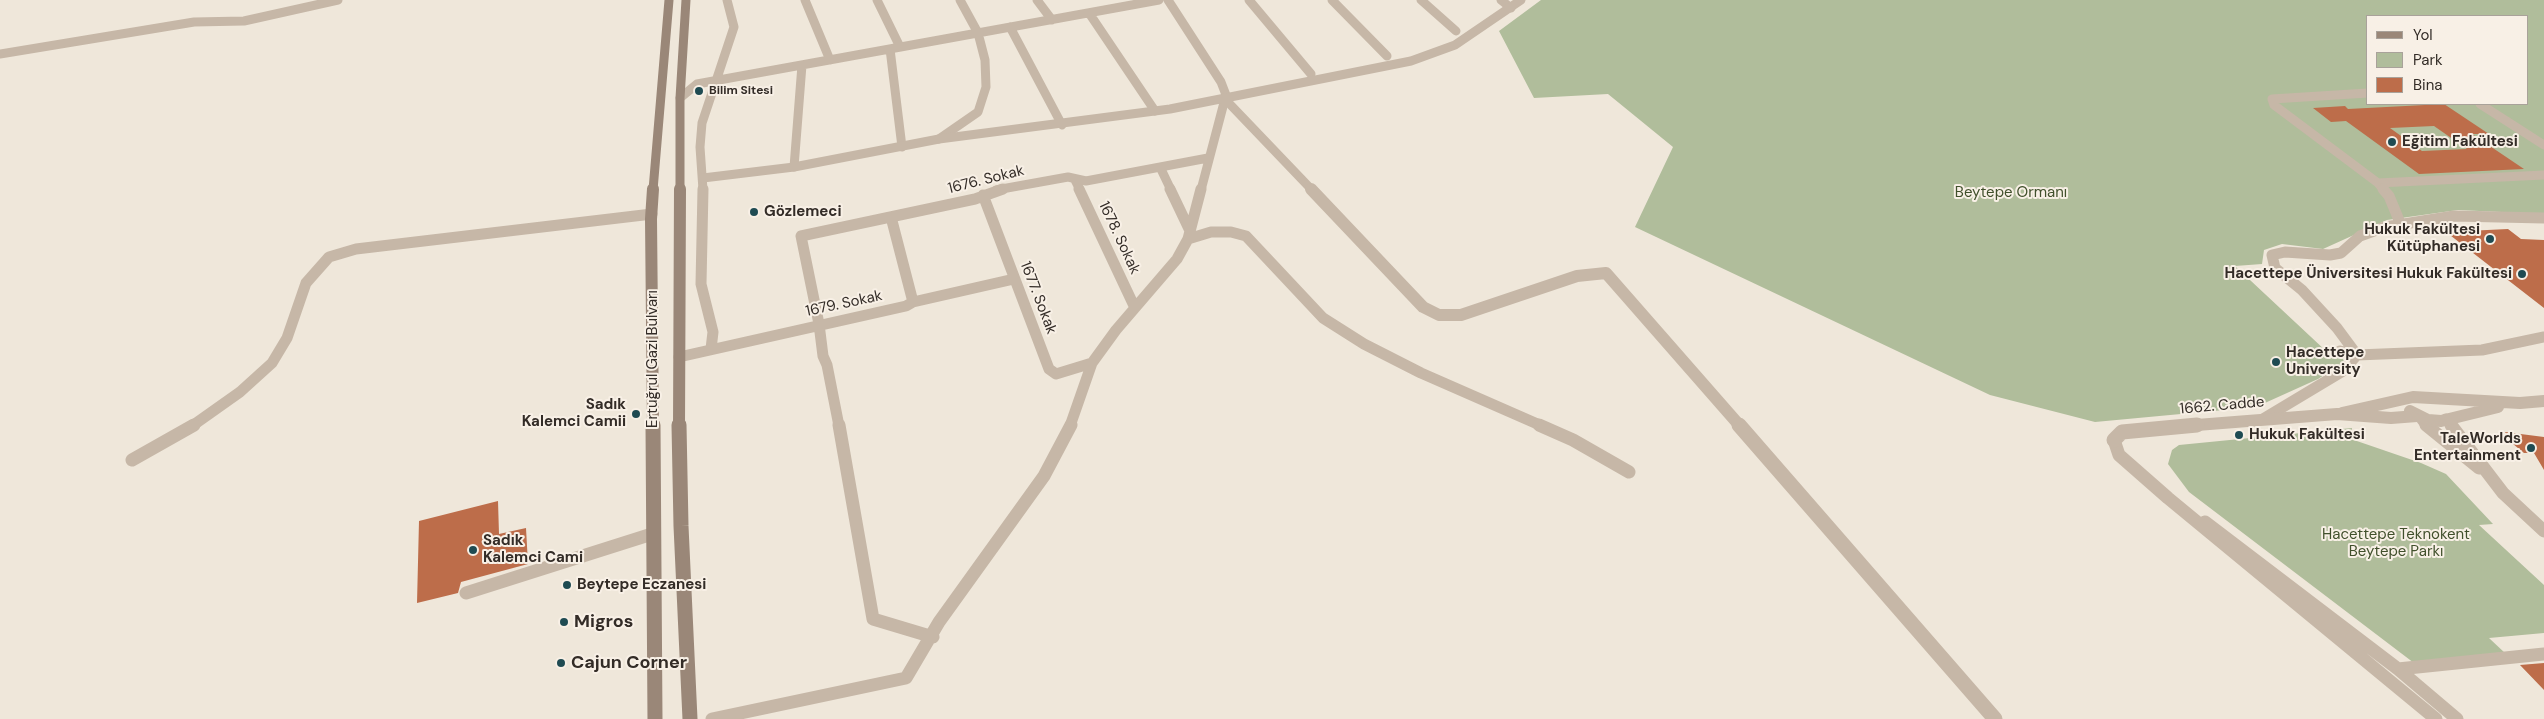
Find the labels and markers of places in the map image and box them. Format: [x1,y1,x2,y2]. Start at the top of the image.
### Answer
place label: Bilim Sitesi [709,84,773,98]
marker: Bilim Sitesi [693,85,705,97]
place label: Eğitim Fakültesi [2402,133,2518,151]
marker: Eğitim Fakültesi [2386,136,2398,148]
place label: Gözlemeci [764,203,842,221]
marker: Gözlemeci [748,206,760,218]
place label: Hukuk Fakültesi Kütüphanesi [2364,221,2480,256]
marker: Hukuk Fakültesi Kütüphanesi [2484,233,2496,245]
place label: Hacettepe Üniversitesi Hukuk Fakültesi [2224,265,2512,283]
marker: Hacettepe Üniversitesi Hukuk Fakültesi [2516,268,2528,280]
place label: Hacettepe University [2286,344,2364,379]
marker: Hacettepe University [2270,356,2282,368]
place label: Sadık Kalemci Camii [522,396,626,431]
marker: Sadık Kalemci Camii [630,408,642,420]
place label: Hukuk Fakültesi [2249,426,2365,444]
marker: Hukuk Fakültesi [2233,429,2245,441]
place label: TaleWorlds Entertainment [2414,430,2521,465]
marker: TaleWorlds Entertainment [2525,442,2537,454]
place label: Sadık Kalemci Cami [483,532,583,567]
marker: Sadık Kalemci Cami [467,544,479,556]
place label: Beytepe Eczanesi [577,576,706,594]
marker: Beytepe Eczanesi [561,579,573,591]
place label: Migros [574,611,633,633]
marker: Migros [558,616,570,628]
place label: Cajun Corner [571,652,687,674]
marker: Cajun Corner [555,657,567,669]

